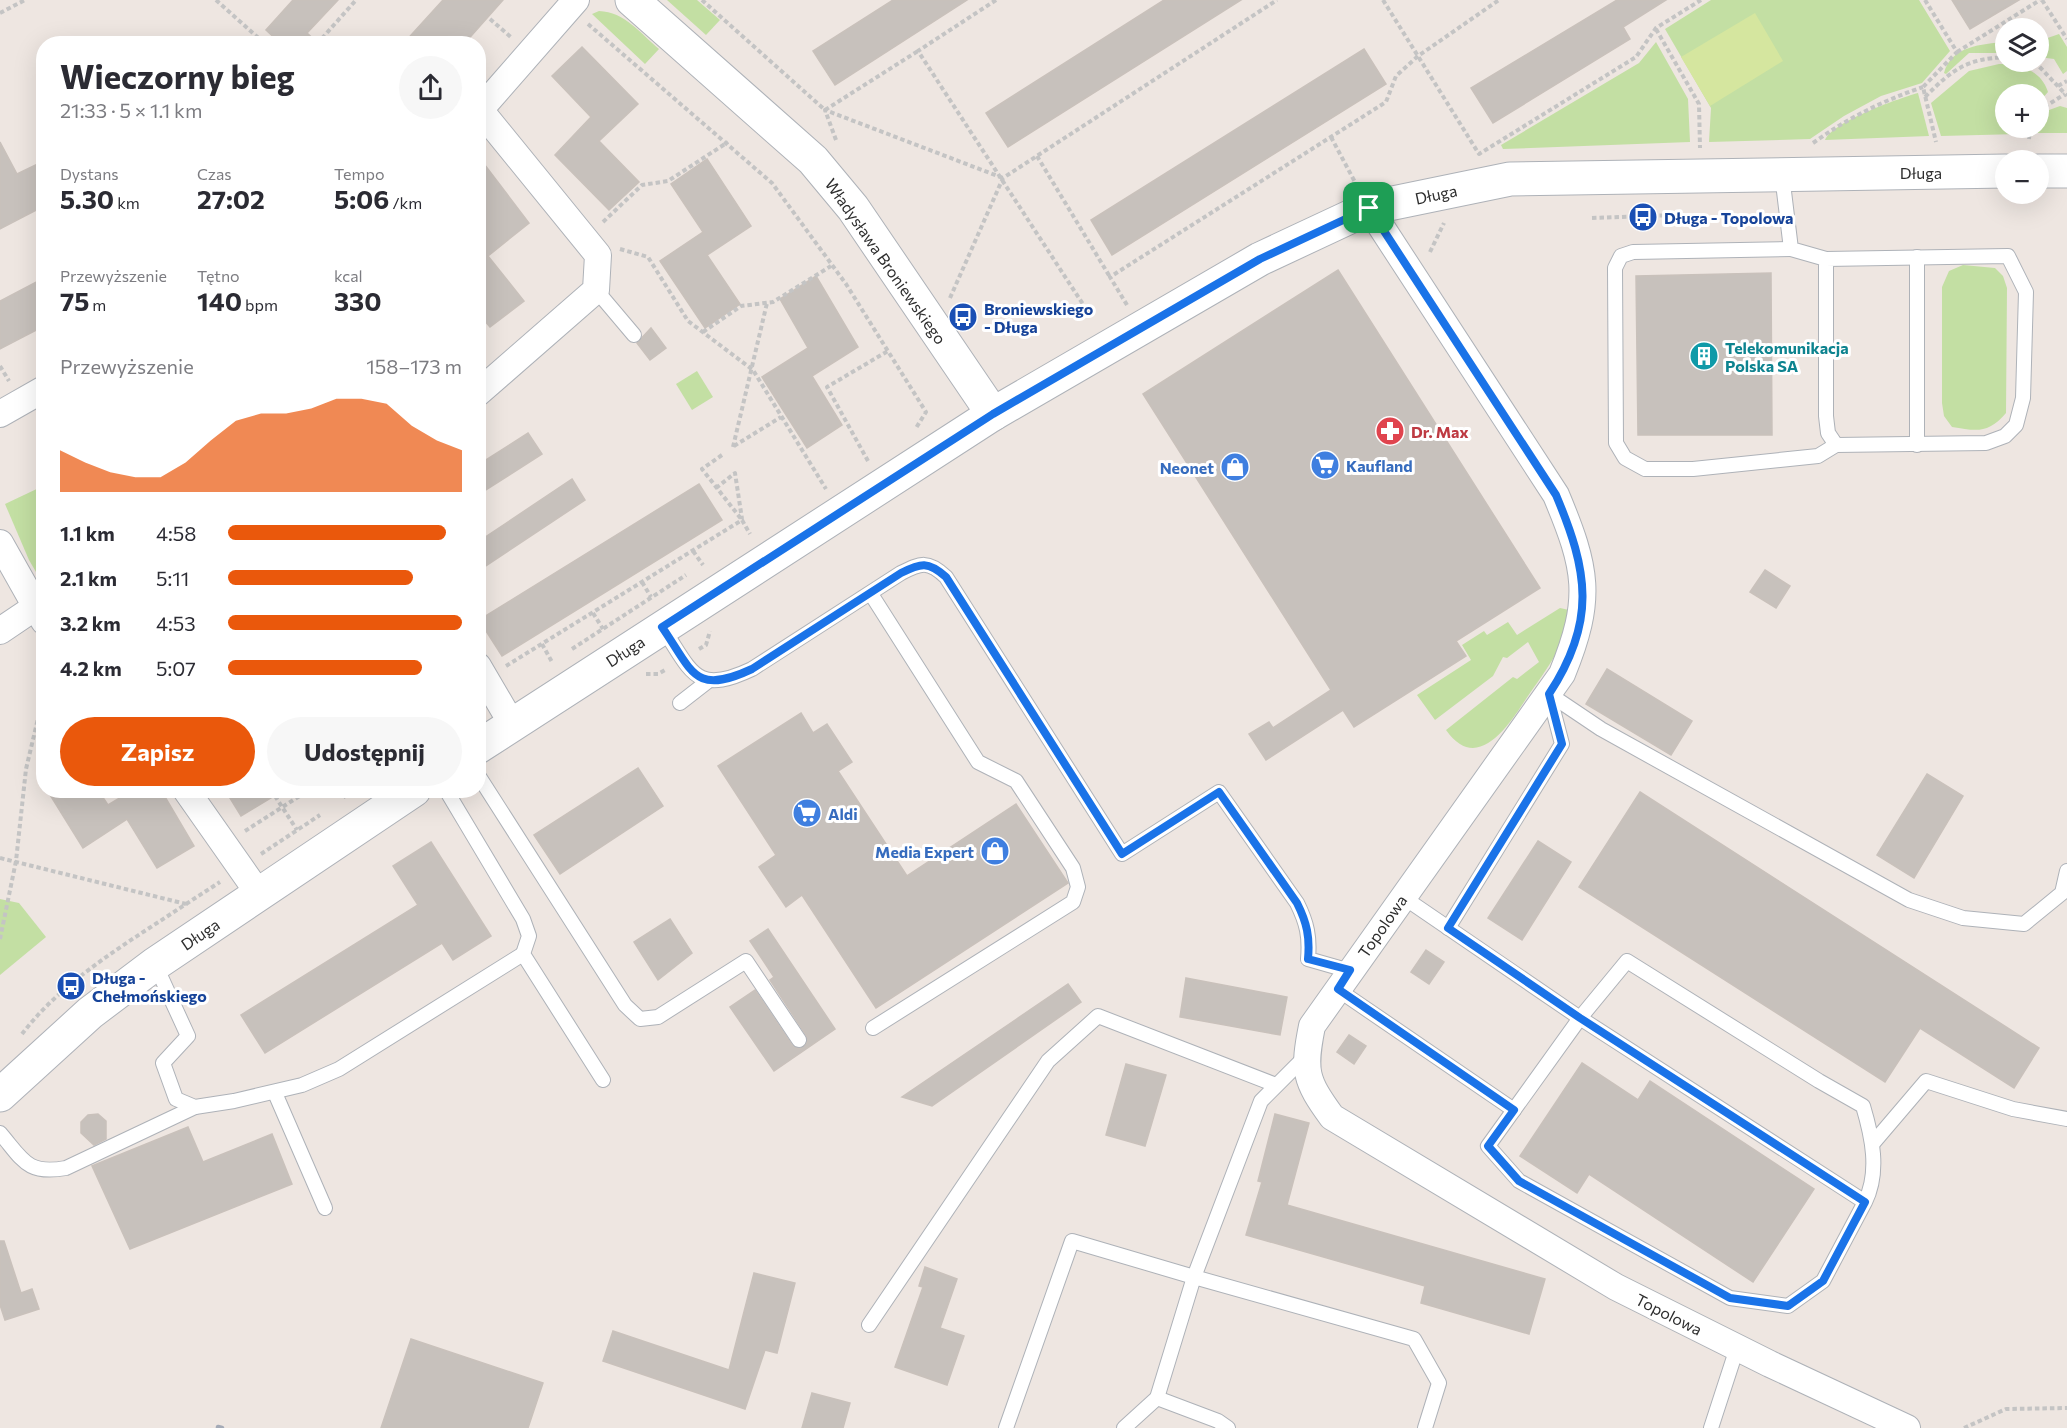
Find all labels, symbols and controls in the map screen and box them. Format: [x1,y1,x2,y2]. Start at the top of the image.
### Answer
map controls [1995,18,2049,204]
button: layers [1995,18,2049,72]
text: Wieczorny bieg [60,55,295,96]
button: share [399,56,462,119]
button: + [1995,84,2049,138]
text: 21:33 · 5 × 1.1 km [60,98,202,122]
button: − [1995,150,2049,204]
street label: Długa [1900,163,1942,182]
text: Dystans [60,164,119,183]
text: Czas [197,164,232,183]
text: Tempo [334,164,384,183]
street label: Władysława Broniewskiego [821,174,951,348]
street label: Długa [1413,180,1459,208]
pin [1343,182,1394,233]
text: 5.30 [60,183,114,214]
text: 27:02 [197,183,265,214]
text: 5:06 [334,183,389,214]
icon: arrive [1352,191,1385,224]
text: km [114,193,140,212]
text: /km [389,193,422,212]
bus stop icon: Długa - Topolowa [1627,201,1659,233]
place label: Długa - Topolowa [1664,208,1794,227]
text: Przewyższenie [60,266,167,285]
text: Tętno [197,266,240,285]
text: kcal [334,266,363,285]
text: 75 [60,285,89,316]
text: 140 [197,285,242,316]
text: 330 [334,285,381,316]
text: m [89,295,106,314]
text: bpm [242,295,278,314]
place label: Broniewskiego - Długa [984,299,1094,336]
bus stop icon: Broniewskiego - Długa [947,301,979,333]
place label: Telekomunikacja Polska SA [1725,338,1849,375]
building icon: Telekomunikacja Polska SA [1688,340,1720,372]
text: Przewyższenie [60,354,194,378]
text: 158–173 m [366,354,462,378]
pharmacy icon: Dr. Max [1374,415,1406,447]
place label: Dr. Max [1411,422,1469,441]
supermarket icon: Kaufland [1309,449,1341,481]
shop icon: Neonet [1219,451,1251,483]
place label: Kaufland [1346,456,1413,475]
place label: Neonet [1160,458,1214,477]
text: 1.1 km [60,521,115,545]
text: 4:58 [156,521,196,545]
text: 2.1 km [60,566,117,590]
text: 5:11 [156,566,189,590]
text: 3.2 km [60,611,121,635]
text: 4:53 [156,611,196,635]
street label: Długa [602,631,648,671]
text: 4.2 km [60,656,122,680]
text: 5:07 [156,656,196,680]
button: Zapisz [60,717,255,786]
button: Udostępnij [267,717,462,786]
supermarket icon: Aldi [791,797,823,829]
place label: Aldi [828,804,858,823]
shop icon: Media Expert [979,835,1011,867]
place label: Media Expert [875,842,974,861]
street label: Topolowa [1354,891,1410,961]
street label: Długa [177,914,223,954]
place label: Długa - Chełmońskiego [92,968,207,1005]
bus stop icon: Długa - Chełmońskiego [55,970,87,1002]
street label: Topolowa [1633,1289,1705,1339]

